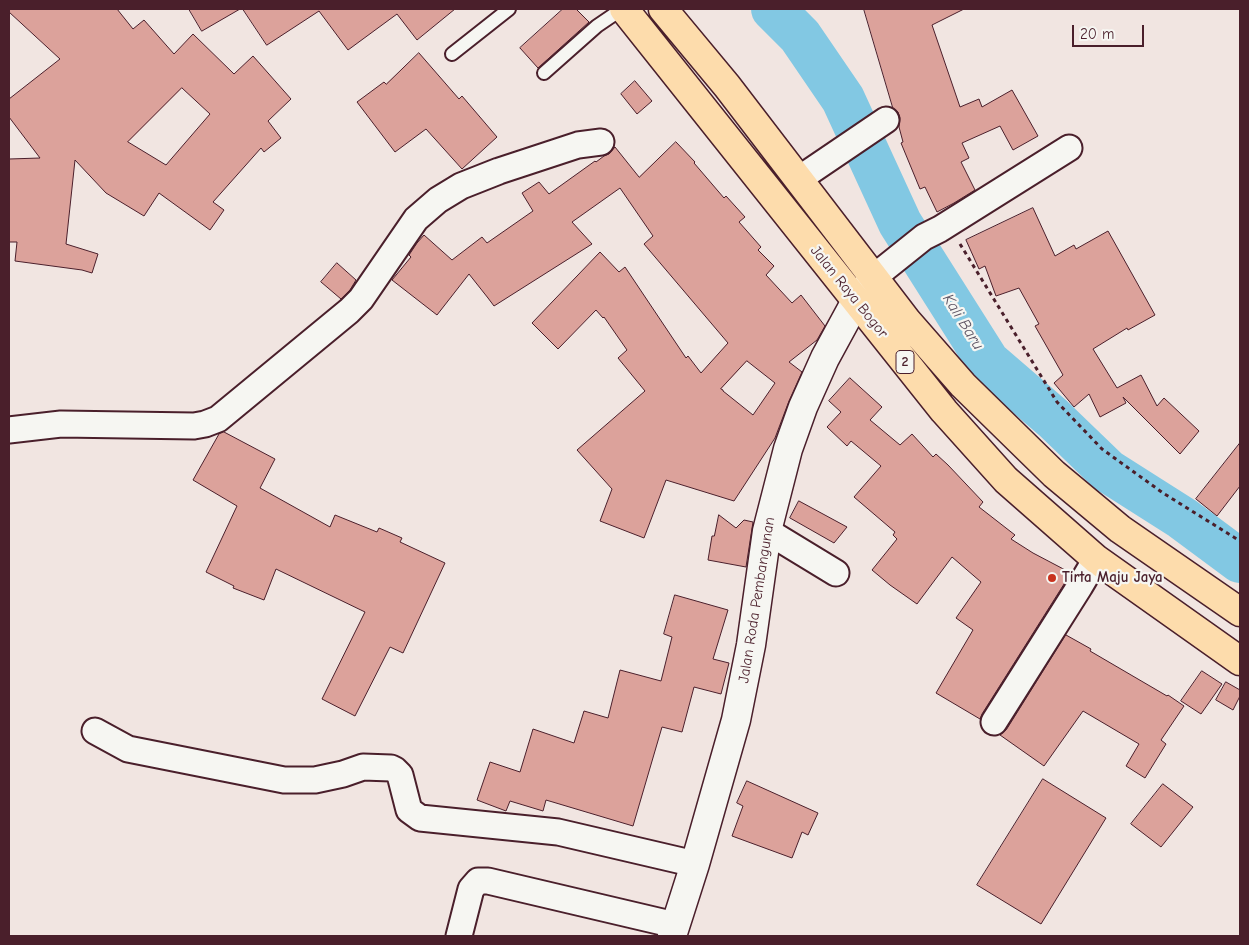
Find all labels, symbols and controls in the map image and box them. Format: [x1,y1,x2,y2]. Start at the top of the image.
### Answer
scale bar [1074,15,1146,47]
text: 20 m [1080,25,1114,43]
street label: Jalan Raya Bogor [806,242,892,342]
water label: Kali Baru [938,290,988,354]
road number: 2 [896,351,914,374]
street label: Jalan Roda Pembangunan [735,516,779,684]
place label: Tirta Maju Jaya [1062,569,1163,587]
marker: Tirta Maju Jaya [1046,572,1058,584]

